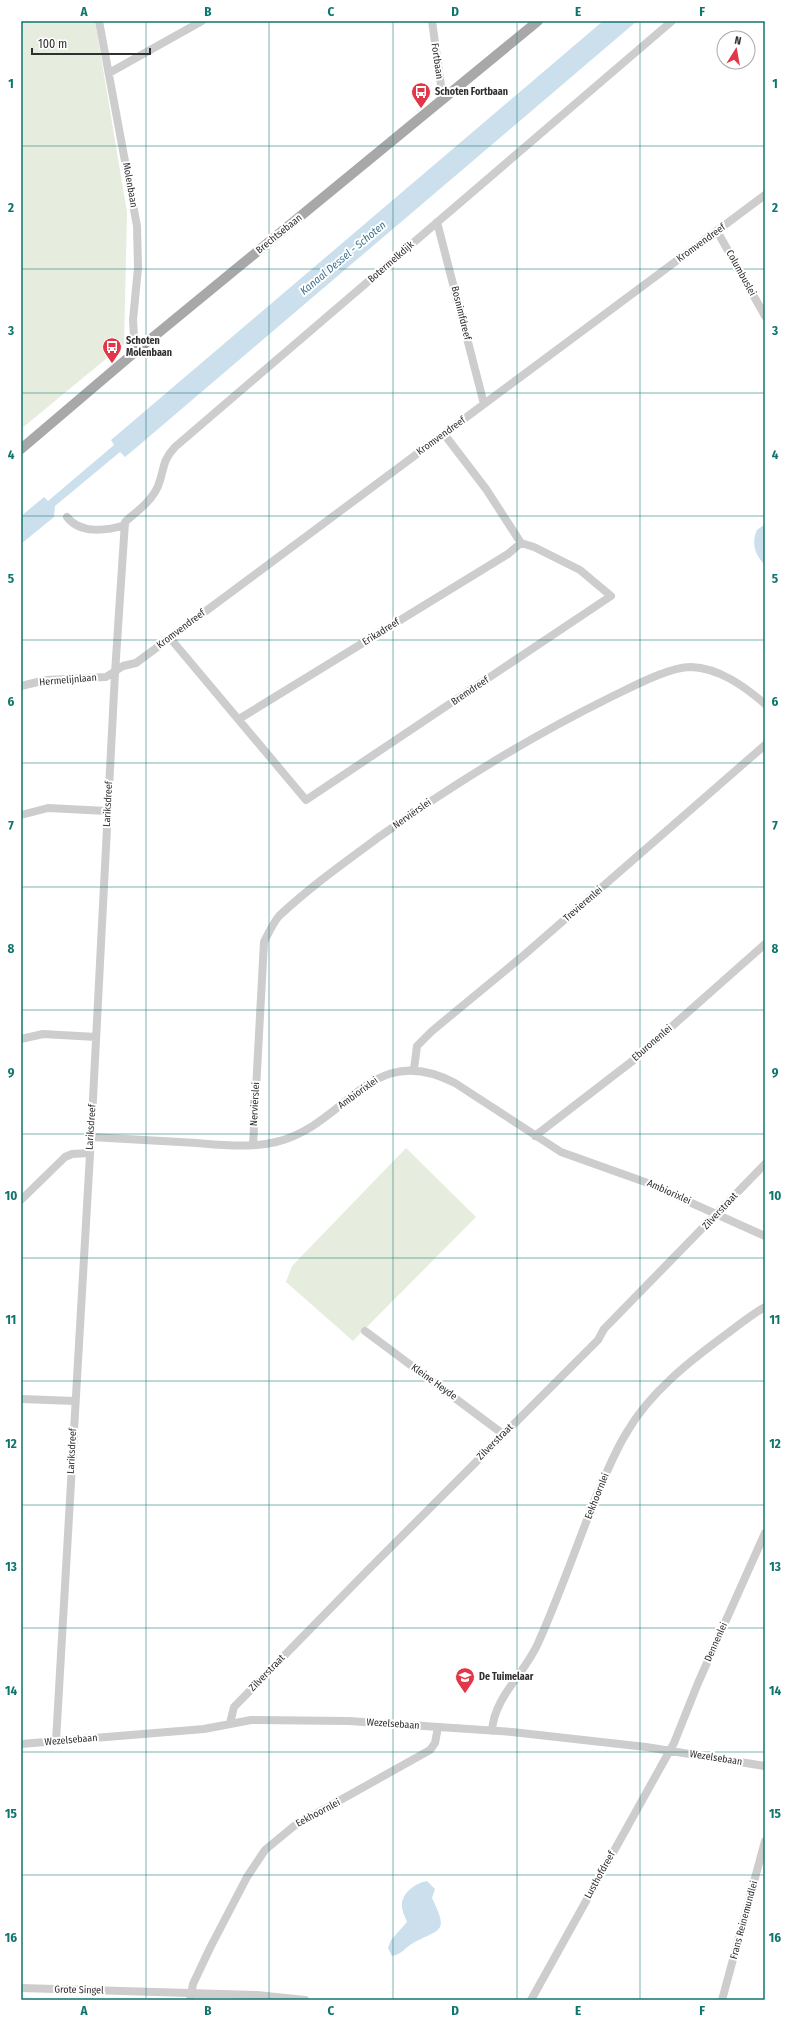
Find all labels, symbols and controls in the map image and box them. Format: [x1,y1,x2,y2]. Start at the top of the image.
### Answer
text: A [79,4,88,19]
text: B [204,4,212,19]
text: C [328,4,335,19]
text: D [451,4,459,19]
text: E [575,4,581,19]
text: F [699,4,705,19]
scale bar [32,30,150,56]
north arrow [716,30,756,70]
text: N [733,34,742,48]
text: 100 m [38,37,67,51]
street label: Fortbaan [429,42,445,80]
text: 1 [8,76,14,91]
text: 1 [772,76,778,91]
bus stop icon: Schoten Fortbaan [410,81,432,109]
place label: Schoten Fortbaan [435,86,508,98]
street label: Molenbaan [120,162,140,208]
text: 2 [7,200,14,215]
text: 2 [771,200,778,215]
street label: Brechtsebaan [254,212,304,256]
water label: Kanaal Dessel - Schoten [297,218,389,298]
street label: Kromvendreef [674,221,729,265]
street label: Botermelkdijk [365,238,417,285]
street label: Columbuslei [723,248,759,298]
street label: Bosnimfdreef [449,285,474,342]
text: 3 [7,323,14,338]
text: 3 [771,323,778,338]
place label: Schoten Molenbaan [126,335,172,359]
bus stop icon: Schoten Molenbaan [101,336,123,364]
street label: Kromvendreef [414,414,469,458]
text: 4 [8,447,15,462]
text: 4 [772,447,779,462]
text: 5 [8,571,14,586]
text: 5 [772,571,778,586]
street label: Kromvendreef [154,606,208,651]
street label: Erikadreef [360,615,403,648]
street label: Hermelijnlaan [39,672,97,688]
street label: Bremdreef [449,674,492,708]
text: 6 [8,694,15,709]
text: 6 [772,694,779,709]
street label: Lariksdreef [101,780,115,827]
street label: Nerviërslei [390,796,434,832]
text: 7 [8,818,14,833]
text: 7 [772,818,778,833]
street label: Trevierenlei [561,884,605,924]
text: 8 [8,941,15,956]
text: 8 [772,941,779,956]
street label: Eburonenlei [629,1022,675,1064]
text: 9 [8,1065,15,1080]
text: 9 [772,1065,779,1080]
street label: Ambiorixlei [336,1074,380,1112]
street label: Nerviërslei [248,1082,262,1126]
street label: Lariksdreef [83,1103,99,1150]
street label: Ambiorixlei [645,1177,693,1207]
text: 10 [5,1188,17,1203]
text: 10 [769,1188,781,1203]
street label: Zilverstraat [700,1189,741,1232]
text: 11 [6,1312,16,1327]
text: 11 [770,1312,780,1327]
street label: Kleine Heyde [409,1361,459,1403]
street label: Zilverstraat [474,1421,516,1463]
street label: Lariksdreef [65,1427,79,1474]
text: 12 [5,1436,17,1451]
text: 12 [769,1436,781,1451]
street label: Eekhoornlei [582,1471,612,1521]
text: 13 [5,1559,17,1574]
text: 13 [769,1559,781,1574]
street label: Dennenlei [702,1621,730,1663]
street label: Zilverstraat [247,1652,288,1694]
school or university icon: De Tuimelaar [454,1666,476,1694]
place label: De Tuimelaar [479,1671,534,1683]
text: 14 [5,1683,17,1698]
text: 14 [769,1683,781,1698]
street label: Wezelsebaan [366,1716,420,1732]
street label: Wezelsebaan [44,1732,98,1748]
street label: Wezelsebaan [689,1748,743,1768]
street label: Eekhoornlei [294,1796,342,1830]
text: 15 [5,1806,17,1821]
text: 15 [769,1806,781,1821]
street label: Lusthofdreef [582,1849,618,1901]
street label: Frans Reinemundlei [728,1880,760,1960]
text: 16 [5,1930,17,1945]
text: 16 [769,1930,781,1945]
street label: Grote Singel [54,1984,104,1996]
text: A [79,2003,88,2018]
text: B [204,2003,212,2018]
text: C [328,2003,335,2018]
text: D [451,2003,459,2018]
text: E [575,2003,581,2018]
text: F [699,2003,705,2018]

